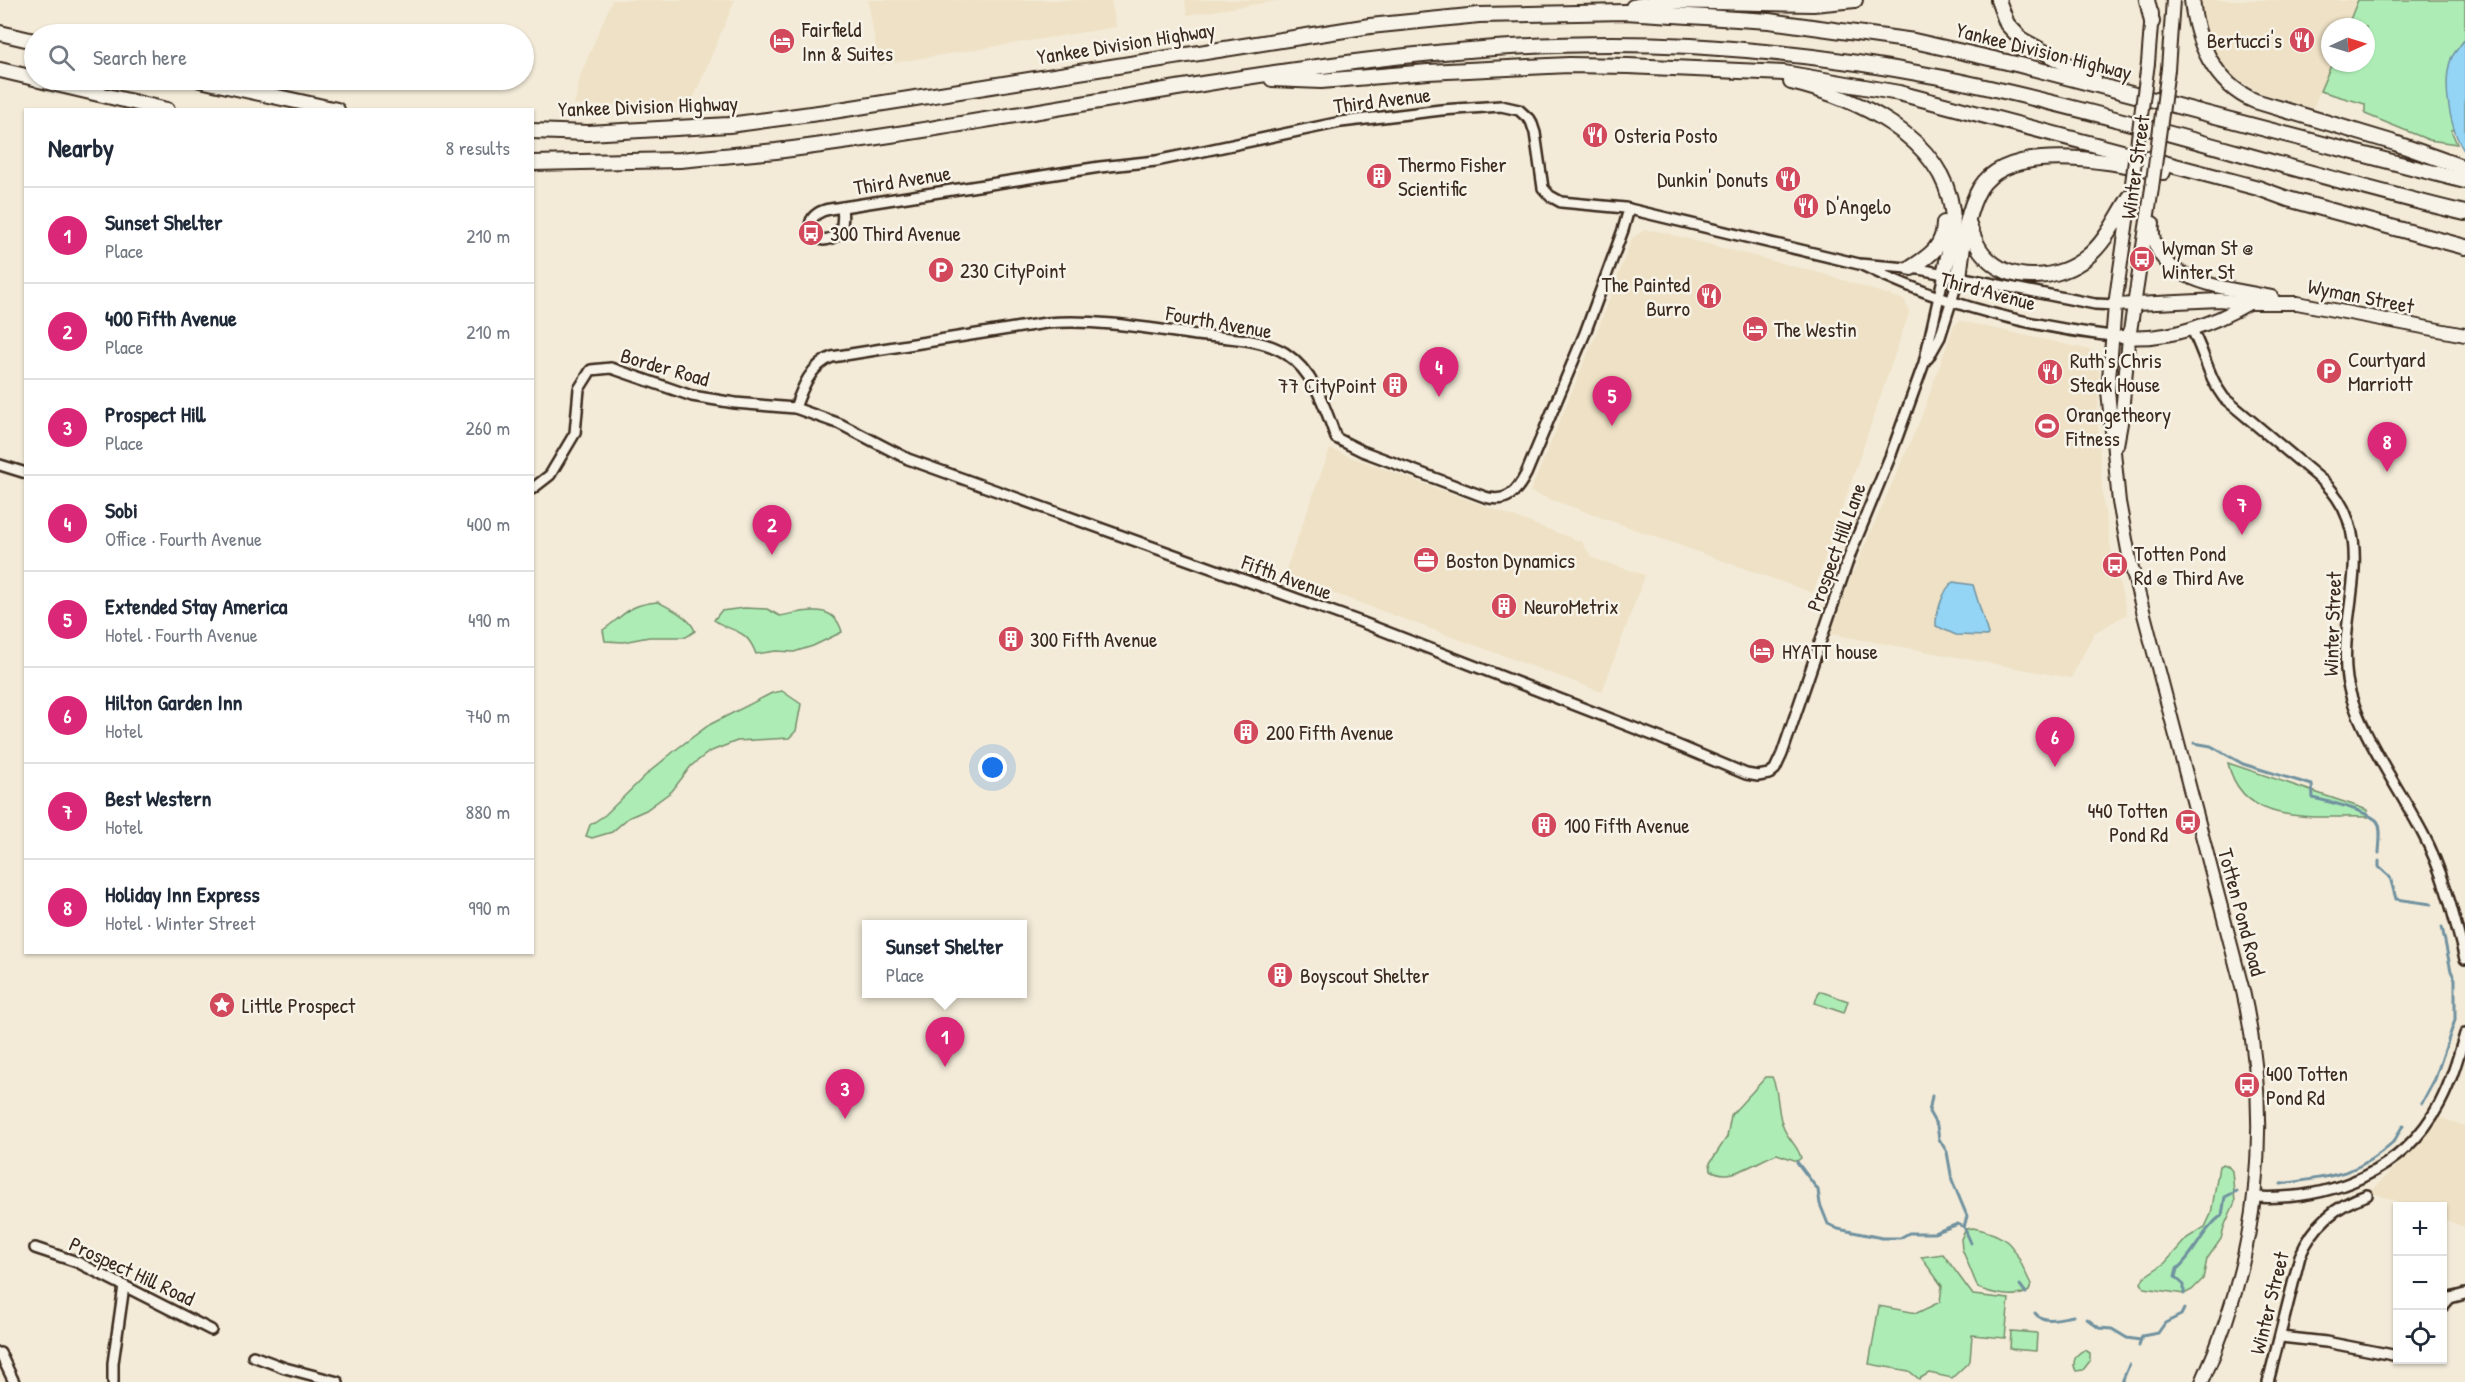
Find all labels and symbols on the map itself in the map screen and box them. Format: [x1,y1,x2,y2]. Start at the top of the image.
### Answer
place label: Fairfield Inn & Suites [801,15,893,68]
street label: Yankee Division Highway [1035,15,1217,71]
street label: Yankee Division Highway [1953,15,2135,87]
north arrow [2321,18,2375,72]
restaurant icon: Bertucci's [2287,25,2317,55]
hotel icon: Fairfield Inn & Suites [767,26,797,56]
place label: Bertucci's [2207,26,2282,55]
street label: Third Avenue [1332,80,1432,120]
street label: Yankee Division Highway [557,88,739,124]
street label: Winter Street [2113,112,2157,221]
restaurant icon: Osteria Posto [1580,120,1610,150]
place label: Osteria Posto [1614,121,1718,150]
place label: Thermo Fisher Scientific [1398,150,1507,203]
street label: Third Avenue [851,158,953,202]
building icon: Thermo Fisher Scientific [1364,161,1394,191]
restaurant icon: Dunkin' Donuts [1773,164,1803,194]
place label: Dunkin' Donuts [1657,165,1768,194]
restaurant icon: D'Angelo [1791,191,1821,221]
place label: D'Angelo [1826,192,1891,221]
bus stop icon: 300 Third Avenue [796,218,826,248]
place label: 300 Third Avenue [830,219,961,248]
place label: Wyman St @ Winter St [2162,233,2254,286]
bus stop icon: Wyman St @ Winter St [2127,244,2157,274]
parking icon: 230 CityPoint [926,255,956,285]
place label: 230 CityPoint [960,256,1067,285]
street label: Third Avenue [1937,264,2039,318]
place label: The Painted Burro [1602,270,1690,323]
street label: Wyman Street [2305,272,2417,321]
restaurant icon: The Painted Burro [1694,281,1724,311]
street label: Fourth Avenue [1163,298,1274,346]
hotel icon: The Westin [1740,314,1770,344]
place label: The Westin [1774,315,1857,344]
street label: Border Road [617,341,713,393]
place label: Courtyard Marriott [2348,345,2425,398]
place label: Ruth's Chris Steak House [2070,346,2162,399]
pin: 4 [1420,348,1458,397]
parking icon: Courtyard Marriott [2314,356,2344,386]
restaurant icon: Ruth's Chris Steak House [2035,357,2065,387]
building icon: 77 CityPoint [1380,370,1410,400]
place label: 77 CityPoint [1278,371,1377,400]
pin: 5 [1592,376,1632,426]
place label: Orangetheory Fitness [2065,400,2171,453]
sports icon: Orangetheory Fitness [2032,411,2062,441]
pin: 8 [2368,422,2406,472]
street label: Prospect Hill Lane [1799,479,1873,615]
pin: 7 [2222,486,2262,535]
pin: 2 [752,506,792,555]
place label: Totten Pond Rd @ Third Ave [2134,539,2244,592]
office icon: Boston Dynamics [1411,545,1441,575]
place label: Boston Dynamics [1446,546,1575,575]
street label: Fifth Avenue [1237,547,1336,607]
bus stop icon: Totten Pond Rd @ Third Ave [2100,550,2130,580]
street label: Winter Street [2316,570,2348,677]
building icon: NeuroMetrix [1489,591,1519,621]
place label: NeuroMetrix [1524,592,1619,621]
building icon: 300 Fifth Avenue [996,624,1026,654]
place label: 300 Fifth Avenue [1030,625,1157,654]
hotel icon: HYATT house [1747,636,1777,666]
place label: HYATT house [1782,637,1878,666]
building icon: 200 Fifth Avenue [1231,717,1261,747]
place label: 200 Fifth Avenue [1266,718,1394,747]
pin: 6 [2036,718,2074,767]
your location [978,753,1007,782]
place label: 440 Totten Pond Rd [2087,796,2168,849]
bus stop icon: 440 Totten Pond Rd [2173,807,2203,837]
building icon: 100 Fifth Avenue [1529,810,1559,840]
place label: 100 Fifth Avenue [1564,811,1690,840]
street label: Totten Pond Road [2211,845,2273,979]
building icon: Boyscout Shelter [1265,960,1295,990]
place label: Boyscout Shelter [1300,961,1429,990]
place icon: Little Prospect [207,990,237,1020]
place label: Little Prospect [242,991,356,1020]
pin: 1 [926,1018,964,1067]
place label: 400 Totten Pond Rd [2266,1059,2348,1112]
pin: 3 [826,1070,864,1119]
bus stop icon: 400 Totten Pond Rd [2232,1070,2262,1100]
street label: Prospect Hill Road [65,1229,199,1313]
street label: Winter Street [2242,1248,2296,1357]

